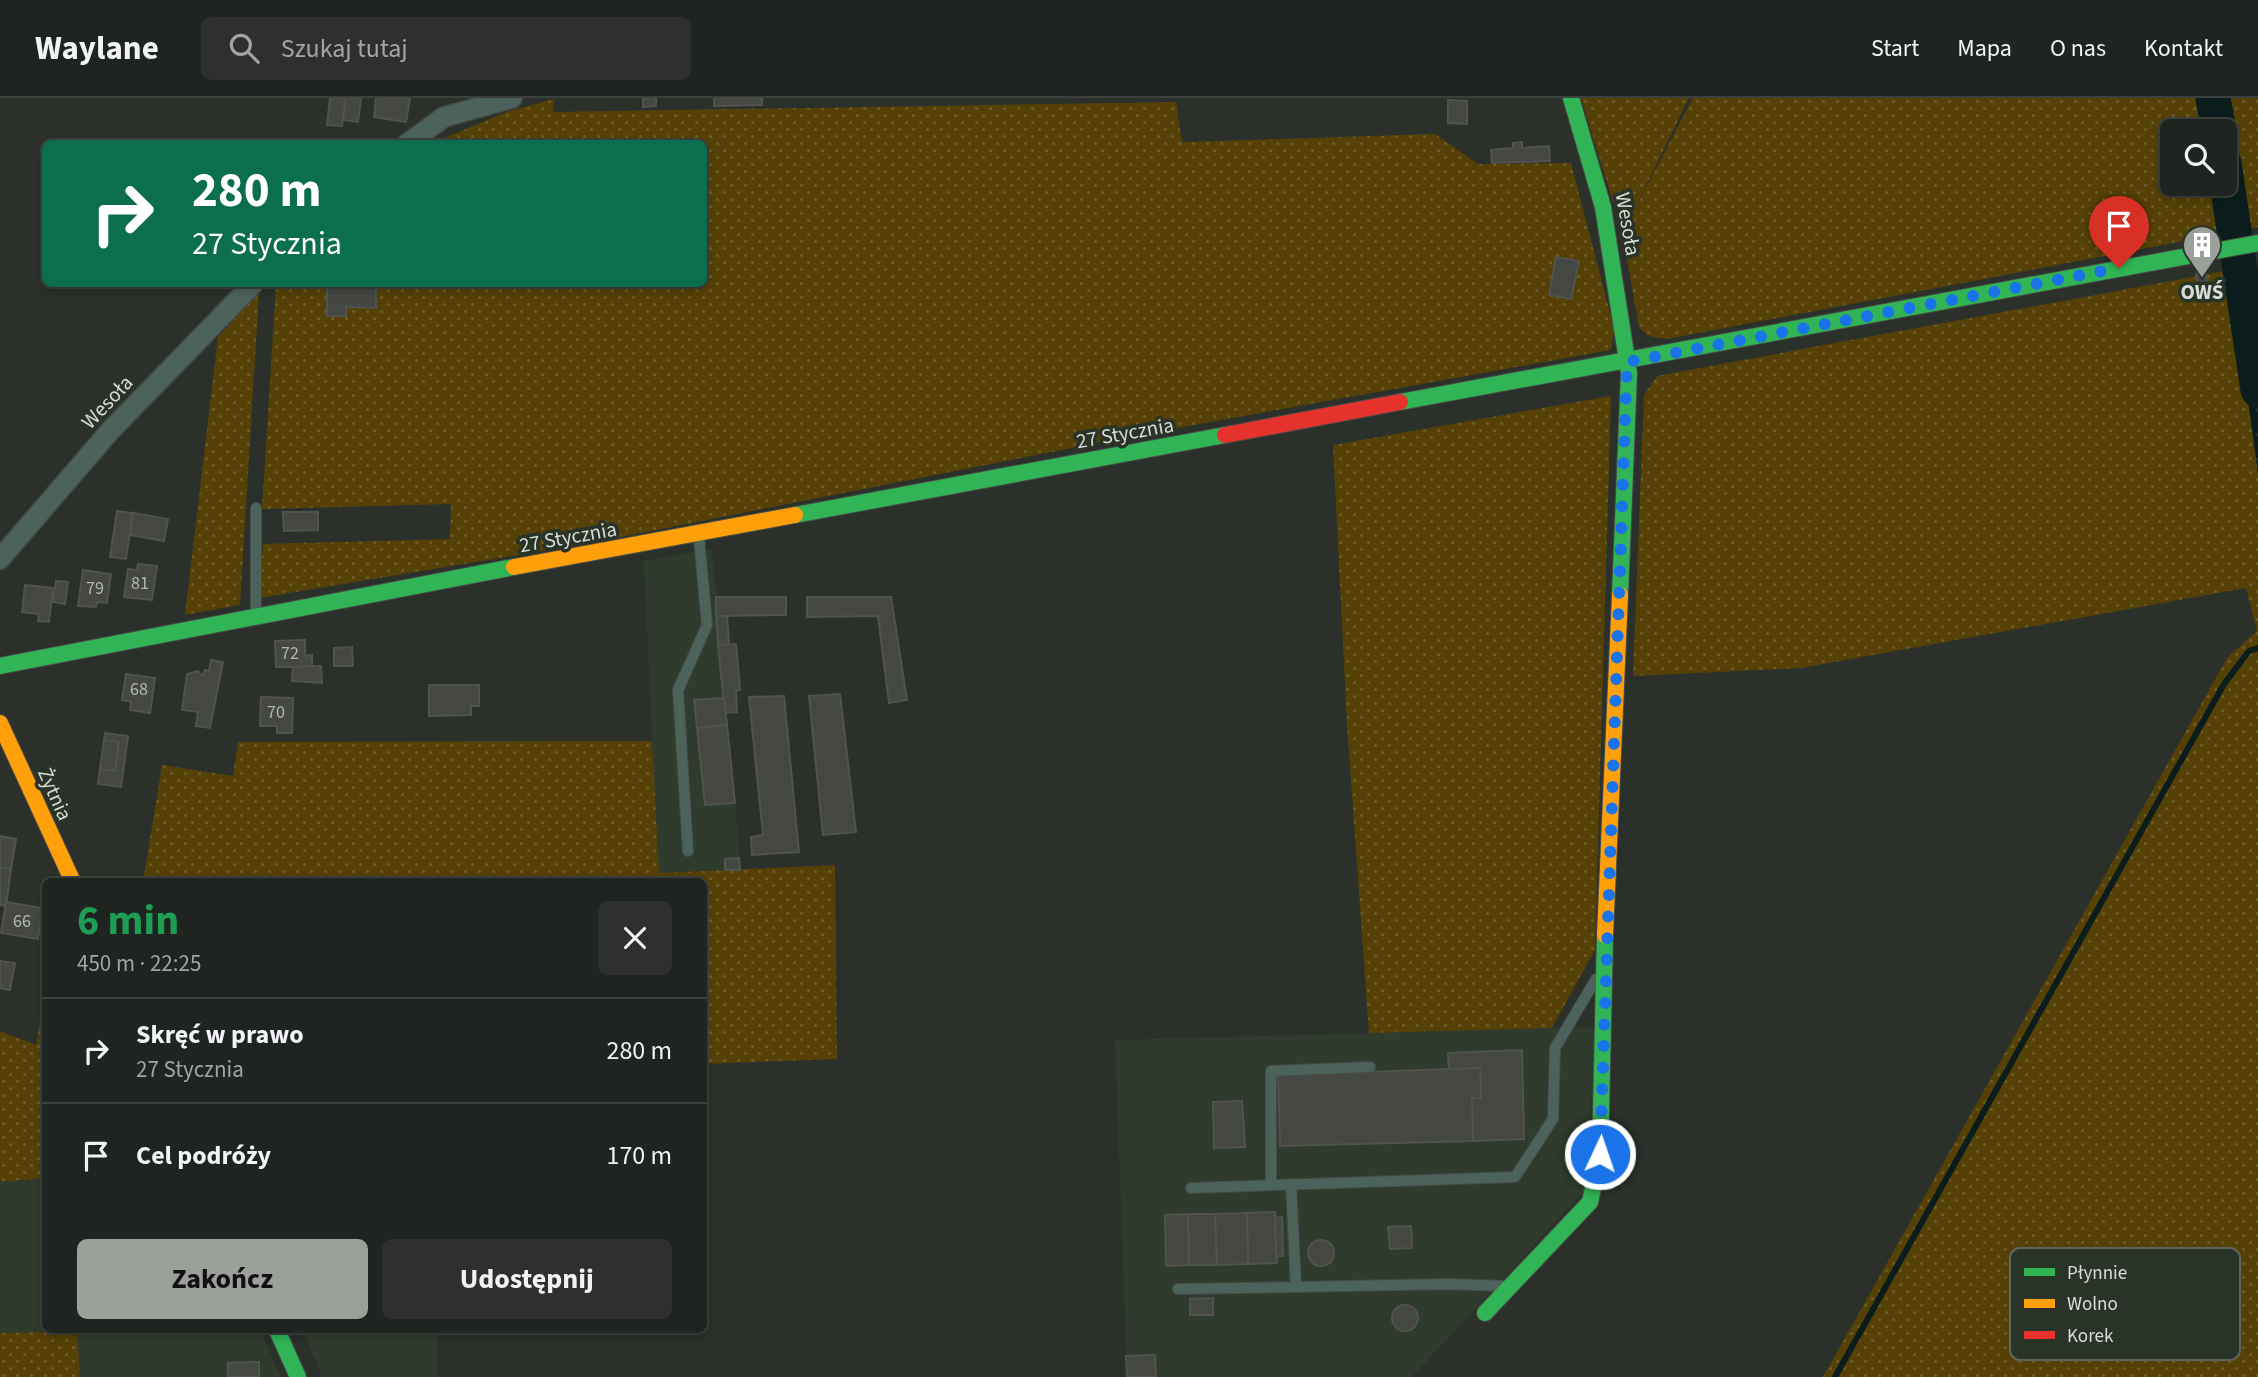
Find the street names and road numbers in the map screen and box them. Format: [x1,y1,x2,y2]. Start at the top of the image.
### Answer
street label: Wesoła [1608,190,1648,258]
street label: Wesoła [74,368,140,436]
street label: 27 Stycznia [1074,410,1176,456]
street label: 27 Stycznia [517,514,619,560]
street label: Żytnia [30,763,80,825]

